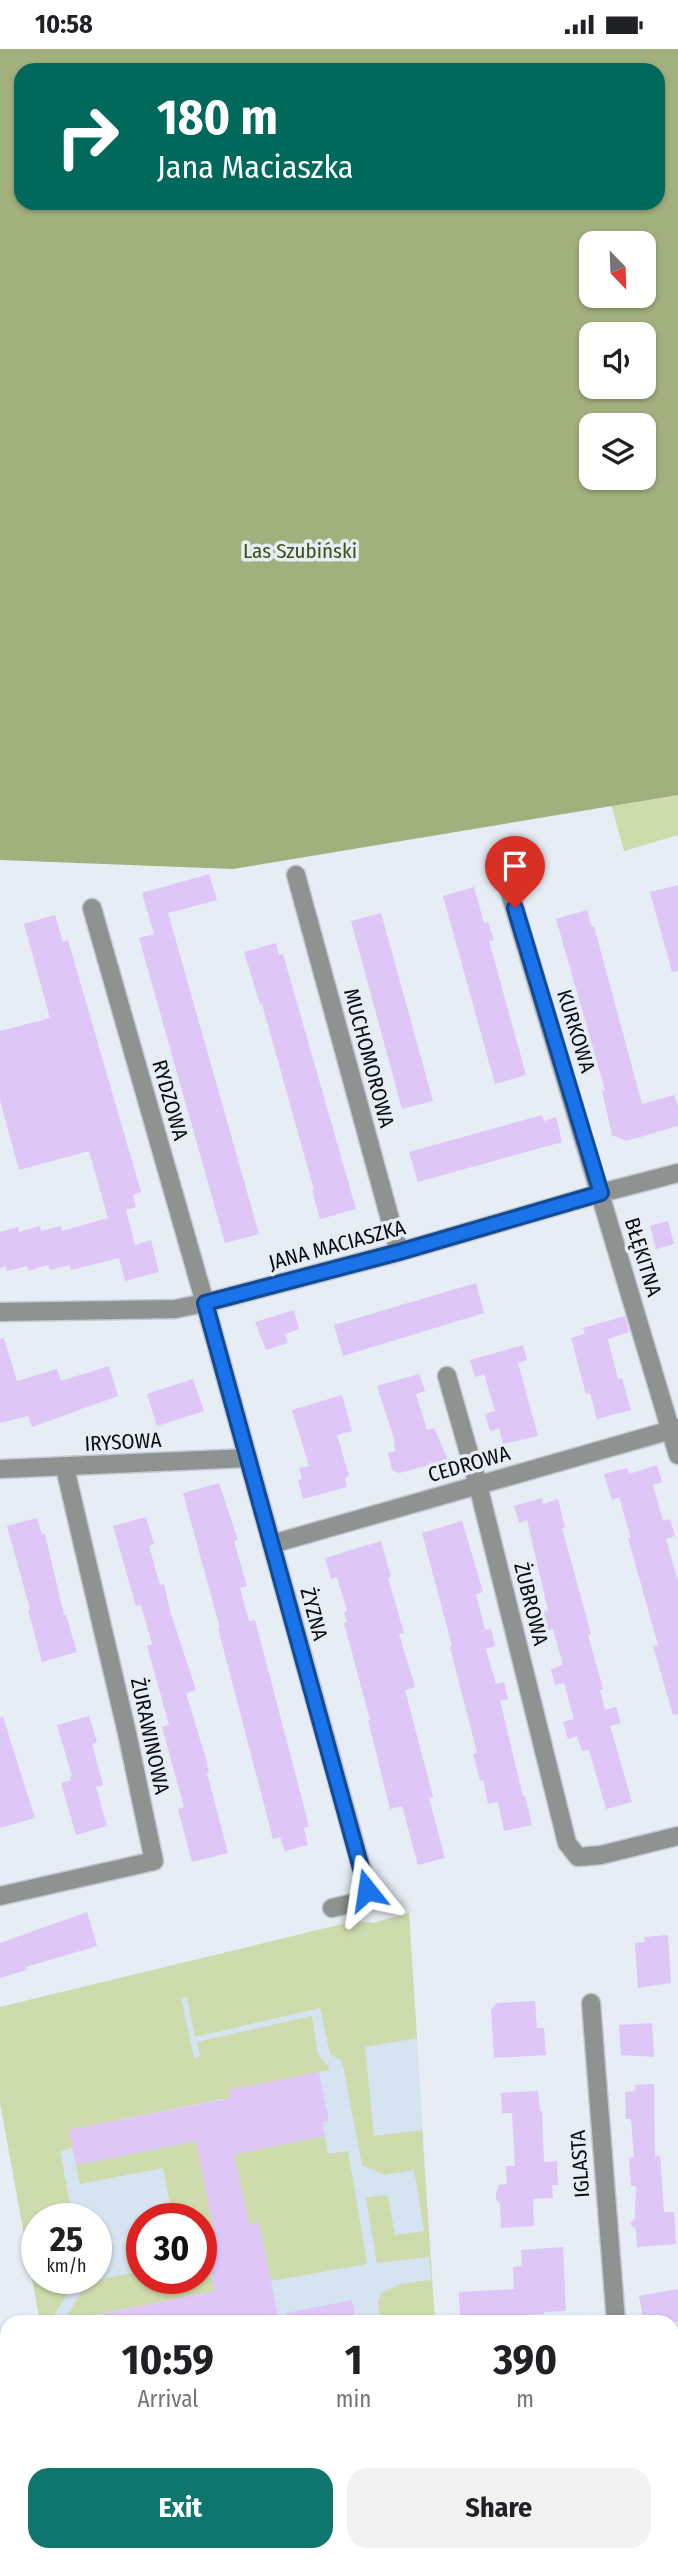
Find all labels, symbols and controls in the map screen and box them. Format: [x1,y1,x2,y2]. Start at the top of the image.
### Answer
text: 10:58 [35,9,93,40]
text: 180 m [157,88,278,147]
icon: right [42,91,133,182]
text: Jana Maciaszka [157,148,354,186]
north arrow [579,231,656,308]
map controls [579,231,656,490]
button: sound [579,322,656,399]
button: layers [579,413,656,490]
park label: Las Szubiński [243,538,357,564]
pin [485,836,545,908]
icon: arrive [496,847,534,885]
street label: MUCHOMOROWA [338,986,400,1130]
street label: KURKOWA [551,986,601,1076]
street label: RYDZOWA [146,1057,194,1143]
street label: JANA MACIASZKA [266,1214,408,1276]
street label: BŁĘKITNA [619,1214,667,1300]
street label: IRYSOWA [84,1427,162,1457]
street label: CEDROWA [425,1440,513,1488]
street label: ŻUBROWA [508,1560,554,1648]
street label: ŻYZNA [294,1585,334,1643]
street label: ŻURAWINOWA [125,1675,175,1797]
position arrow [330,1853,404,1927]
street label: IGLASTA [565,2129,595,2199]
speed limit sign: 30 [126,2203,217,2294]
text: 25 [50,2218,83,2260]
text: km/h [46,2255,87,2277]
text: 10:59 [122,2335,214,2385]
text: 1 [345,2335,362,2385]
text: 390 [493,2335,557,2385]
text: Arrival [137,2385,198,2413]
text: min [336,2385,371,2413]
text: m [516,2385,534,2413]
button: Exit [28,2468,333,2548]
button: Share [347,2468,651,2548]

